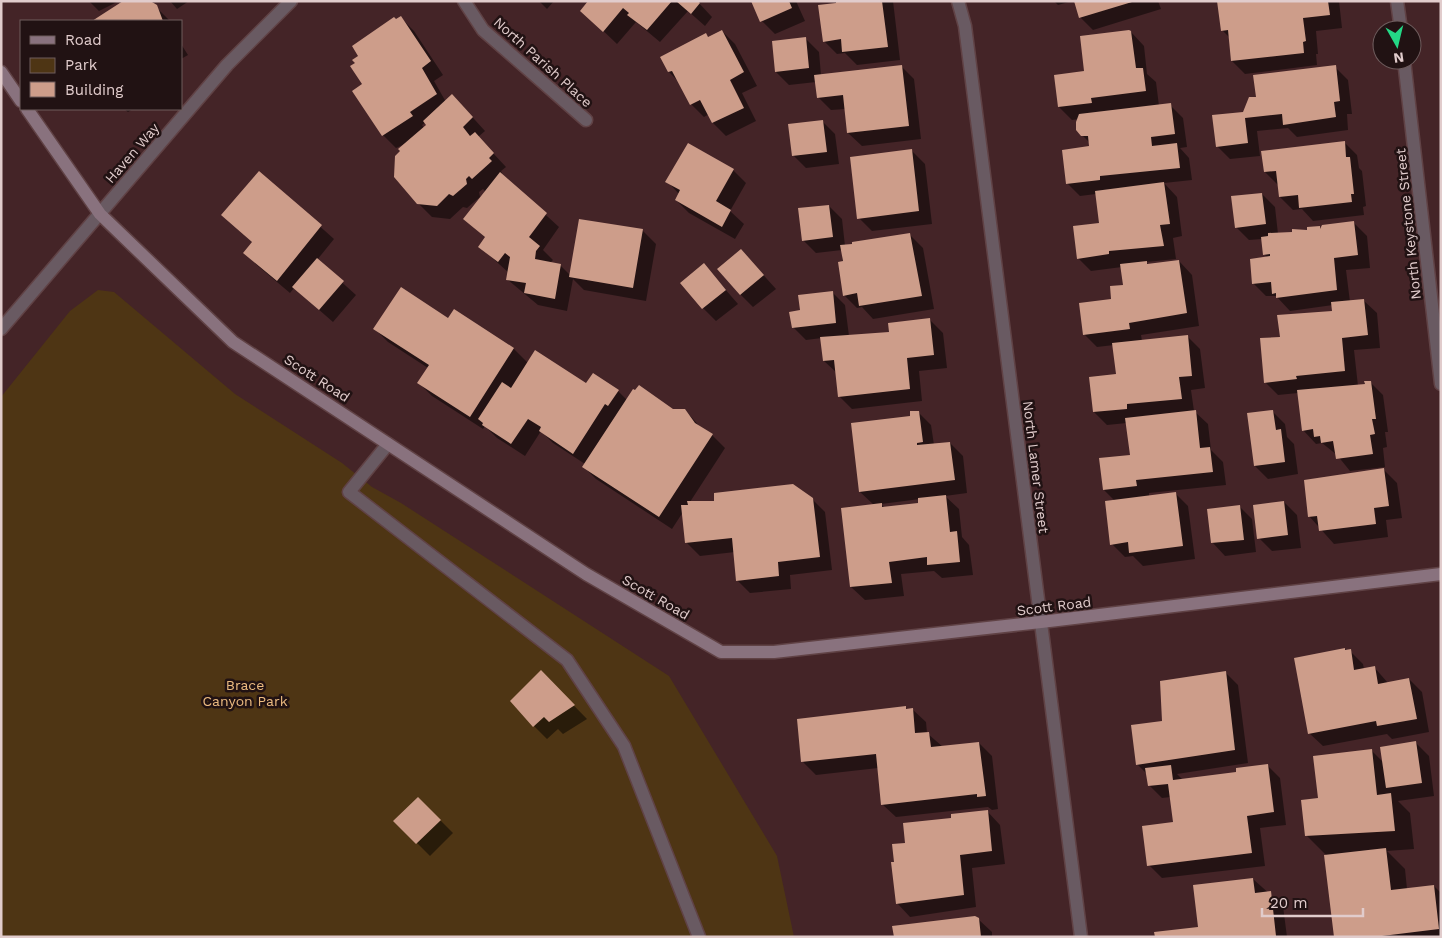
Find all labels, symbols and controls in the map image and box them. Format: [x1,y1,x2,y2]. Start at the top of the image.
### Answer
street label: North Parish Place [491,14,595,110]
legend [20,20,182,110]
north arrow [1372,20,1422,70]
text: Road [65,31,102,49]
text: N [1393,49,1405,67]
text: Park [65,56,98,74]
text: Building [65,81,123,99]
street label: Haven Way [102,119,163,186]
street label: North Keystone Street [1392,148,1424,300]
street label: Scott Road [281,351,353,405]
street label: North Lamer Street [1020,400,1052,534]
street label: Scott Road [620,571,692,623]
street label: Scott Road [1016,593,1092,619]
park label: Brace Canyon Park [202,677,288,709]
scale bar [1262,886,1363,918]
text: 20 m [1270,894,1308,912]

